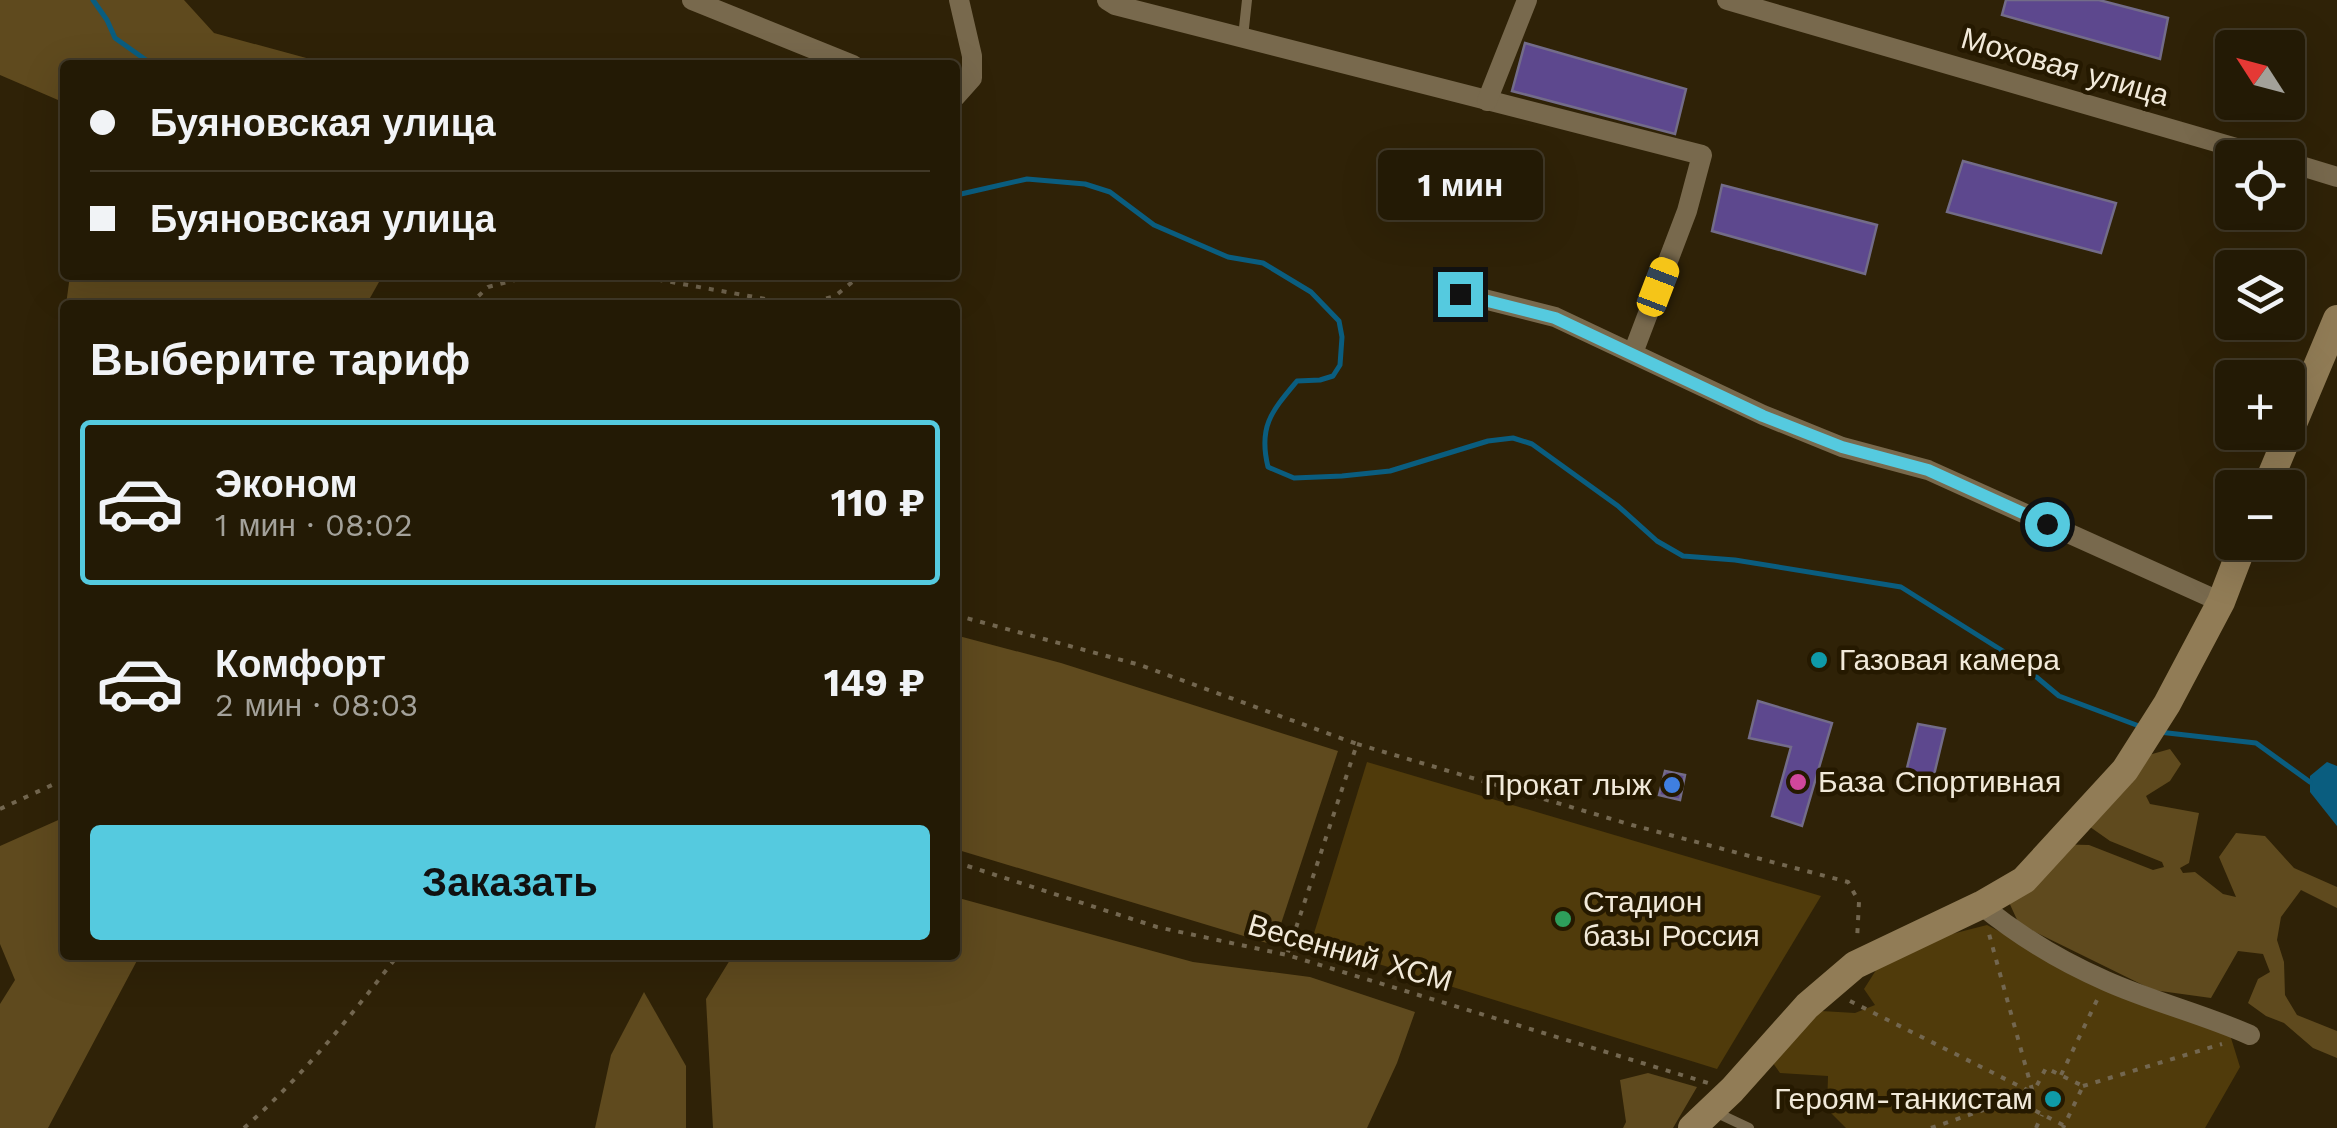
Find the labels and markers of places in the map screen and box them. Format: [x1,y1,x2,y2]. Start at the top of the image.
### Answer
place label: Газовая камера [1839,642,2060,677]
marker: Газовая камера [1808,649,1830,671]
place label: База Спортивная [1818,764,2061,799]
place label: Прокат лыж [1484,767,1652,802]
marker: База Спортивная [1787,771,1809,793]
marker: Прокат лыж [1661,774,1683,796]
place label: Стадион базы Россия [1583,884,1760,953]
marker: Стадион базы Россия [1552,908,1574,930]
place label: Героям-танкистам [1774,1081,2033,1116]
marker: Героям-танкистам [2042,1088,2064,1110]

